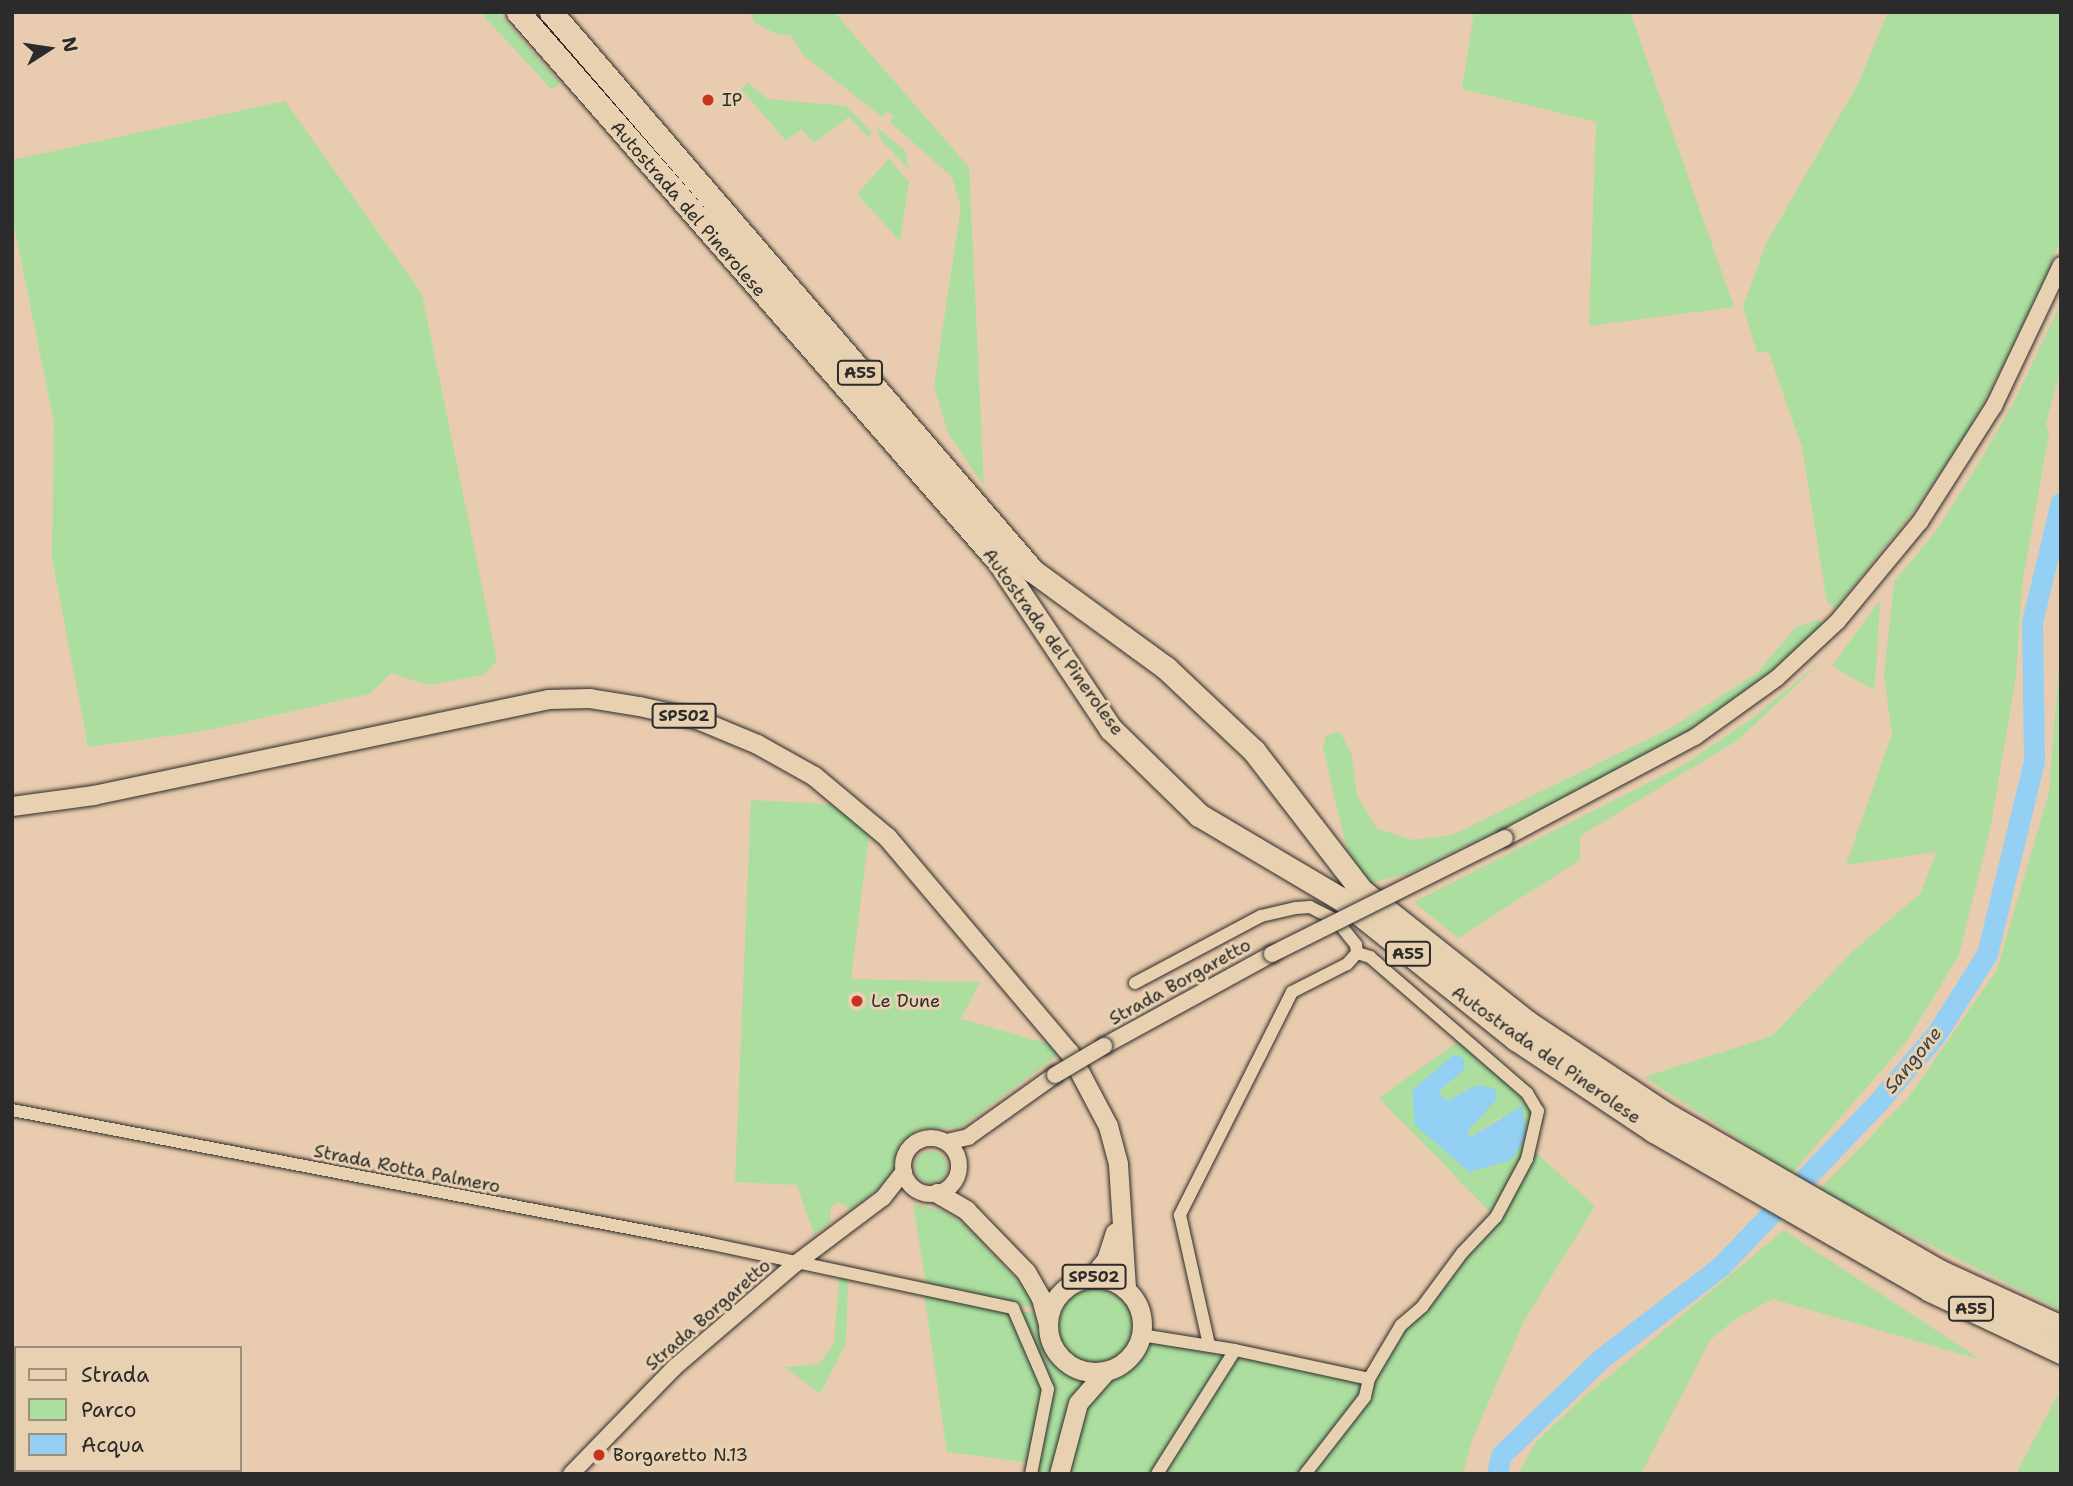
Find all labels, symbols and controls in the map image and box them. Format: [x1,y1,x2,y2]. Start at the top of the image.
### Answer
north arrow [14,14,84,84]
text: N [56,35,84,54]
place label: IP [722,89,742,111]
marker: IP [700,92,716,108]
street label: Autostrada del Pinerolese [606,117,770,301]
road number: A55 [836,360,884,386]
street label: Autostrada del Pinerolese [978,544,1128,740]
road number: SP502 [651,704,717,729]
street label: Strada Borgaretto [1105,934,1255,1030]
road number: A55 [1384,942,1432,966]
street label: Autostrada del Pinerolese [1447,981,1645,1129]
place label: Le Dune [871,990,940,1012]
marker: Le Dune [849,993,865,1009]
water label: Sangone [1879,1022,1947,1098]
street label: Strada Rotta Palmero [312,1140,502,1198]
street label: Strada Borgaretto [641,1255,775,1375]
road number: SP502 [1061,1264,1127,1289]
road number: A55 [1946,1296,1996,1322]
legend [14,1346,242,1472]
text: Strada [81,1361,149,1389]
text: Parco [81,1396,136,1424]
text: Acqua [81,1431,144,1459]
place label: Borgaretto N.13 [613,1444,748,1466]
marker: Borgaretto N.13 [591,1447,607,1463]

